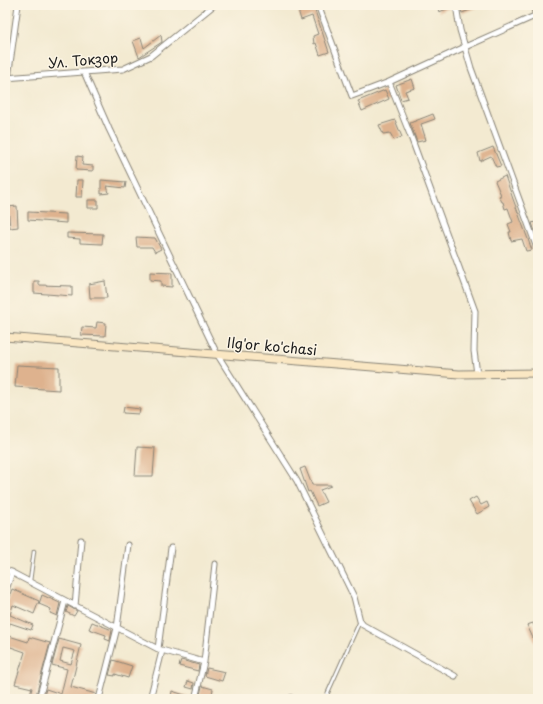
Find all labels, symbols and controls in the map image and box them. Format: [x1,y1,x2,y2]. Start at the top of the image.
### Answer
street label: Ул. Токзор [47,46,119,74]
street label: Ilg'or ko'chasi [226,332,318,360]

